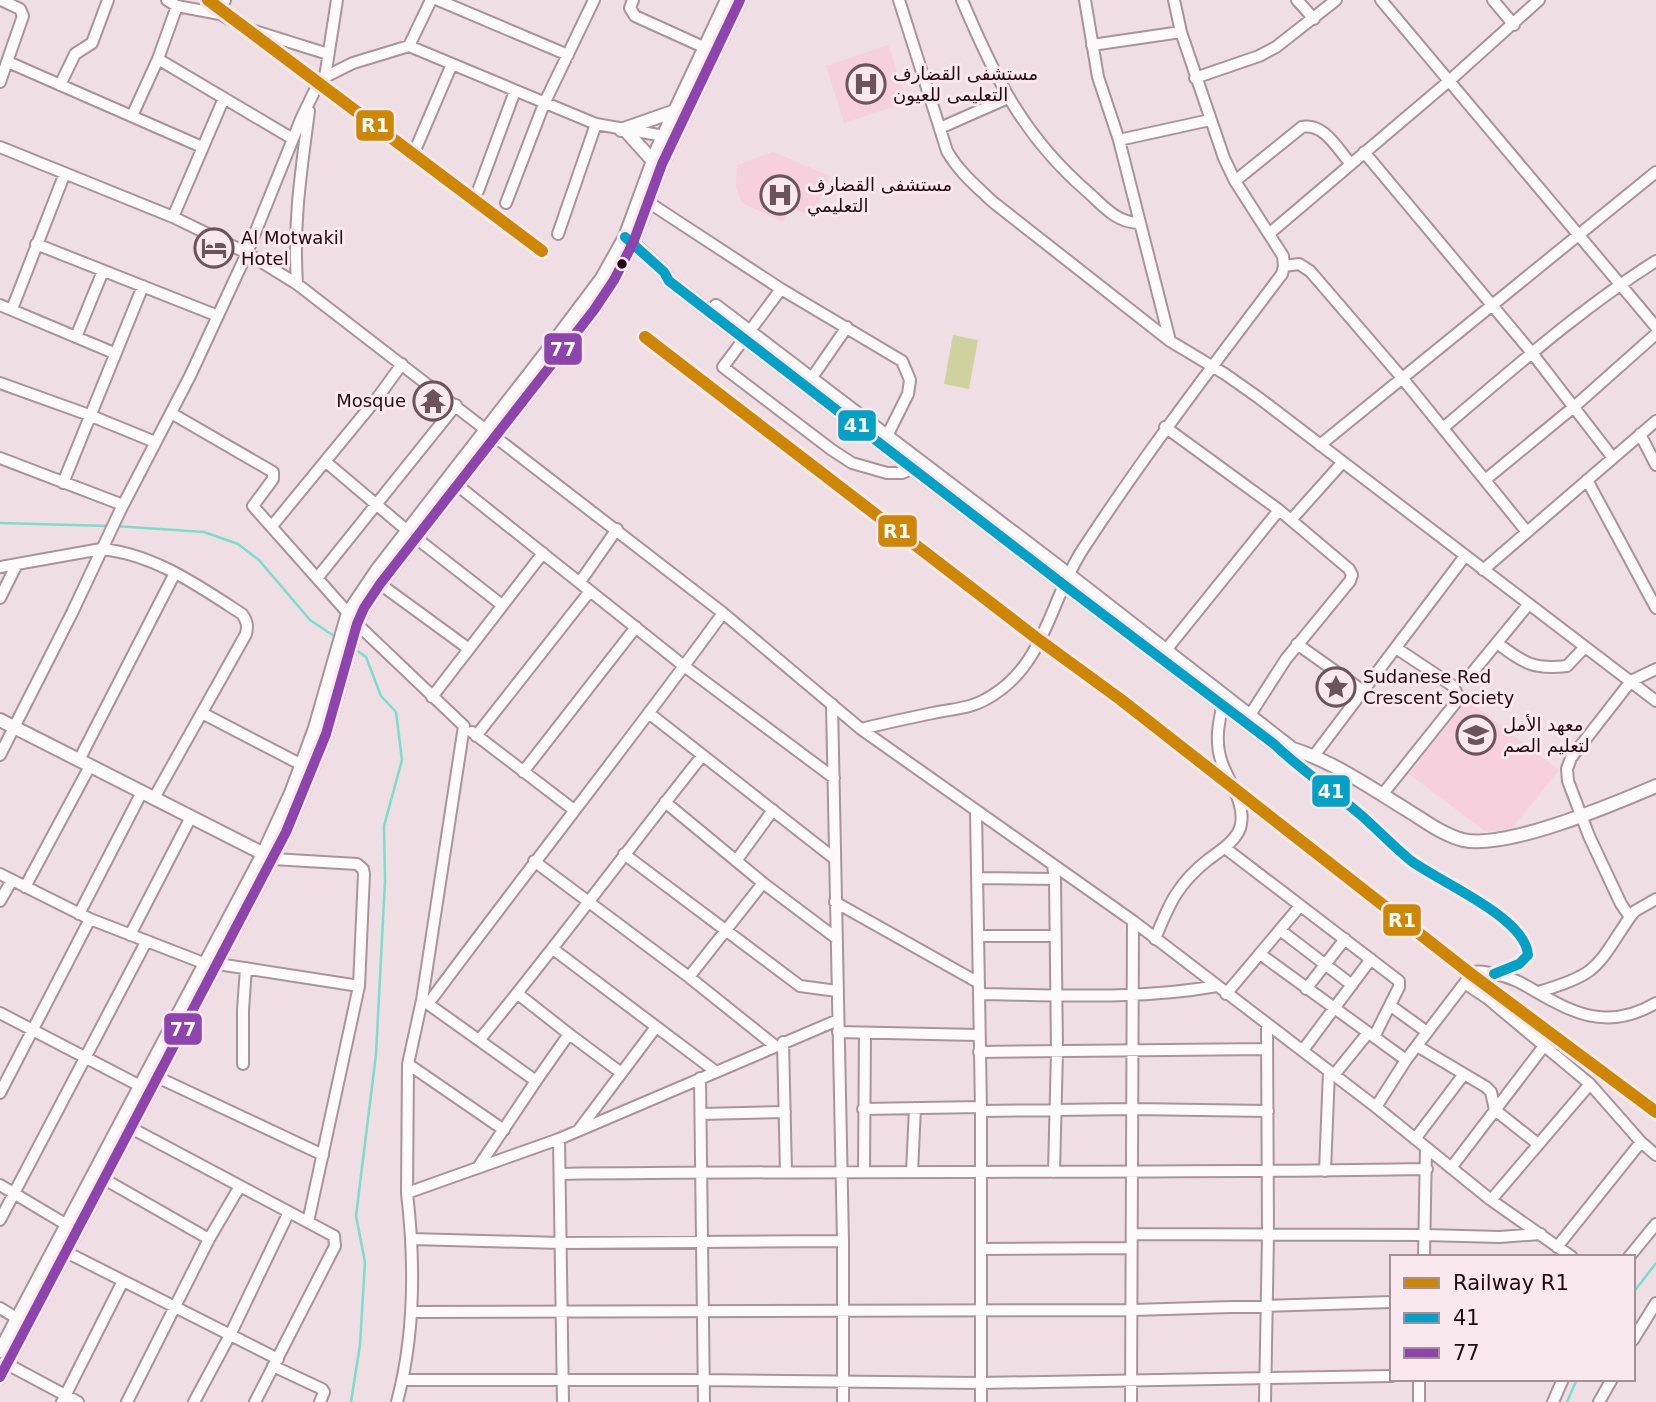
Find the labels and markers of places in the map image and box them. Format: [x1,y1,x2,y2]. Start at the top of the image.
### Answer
hospital icon: مستشفى القضارف التعليمى للعيون [845,63,887,105]
place label: مستشفى القضارف التعليمى للعيون [893,63,1038,106]
hospital icon: مستشفى القضارف التعليمي [759,174,801,216]
place label: مستشفى القضارف التعليمي [807,174,952,217]
hotel icon: Al Motwakil Hotel [193,227,235,269]
place label: Al Motwakil Hotel [241,227,344,269]
unlabelled marker [615,257,629,271]
temple icon: Mosque [412,380,454,422]
place label: Mosque [336,390,406,411]
place icon: Sudanese Red Crescent Society [1315,666,1357,708]
place label: Sudanese Red Crescent Society [1363,666,1515,708]
school or university icon: معهد الأمل لتعليم الصم [1455,714,1497,756]
place label: معهد الأمل لتعليم الصم [1503,714,1590,757]

